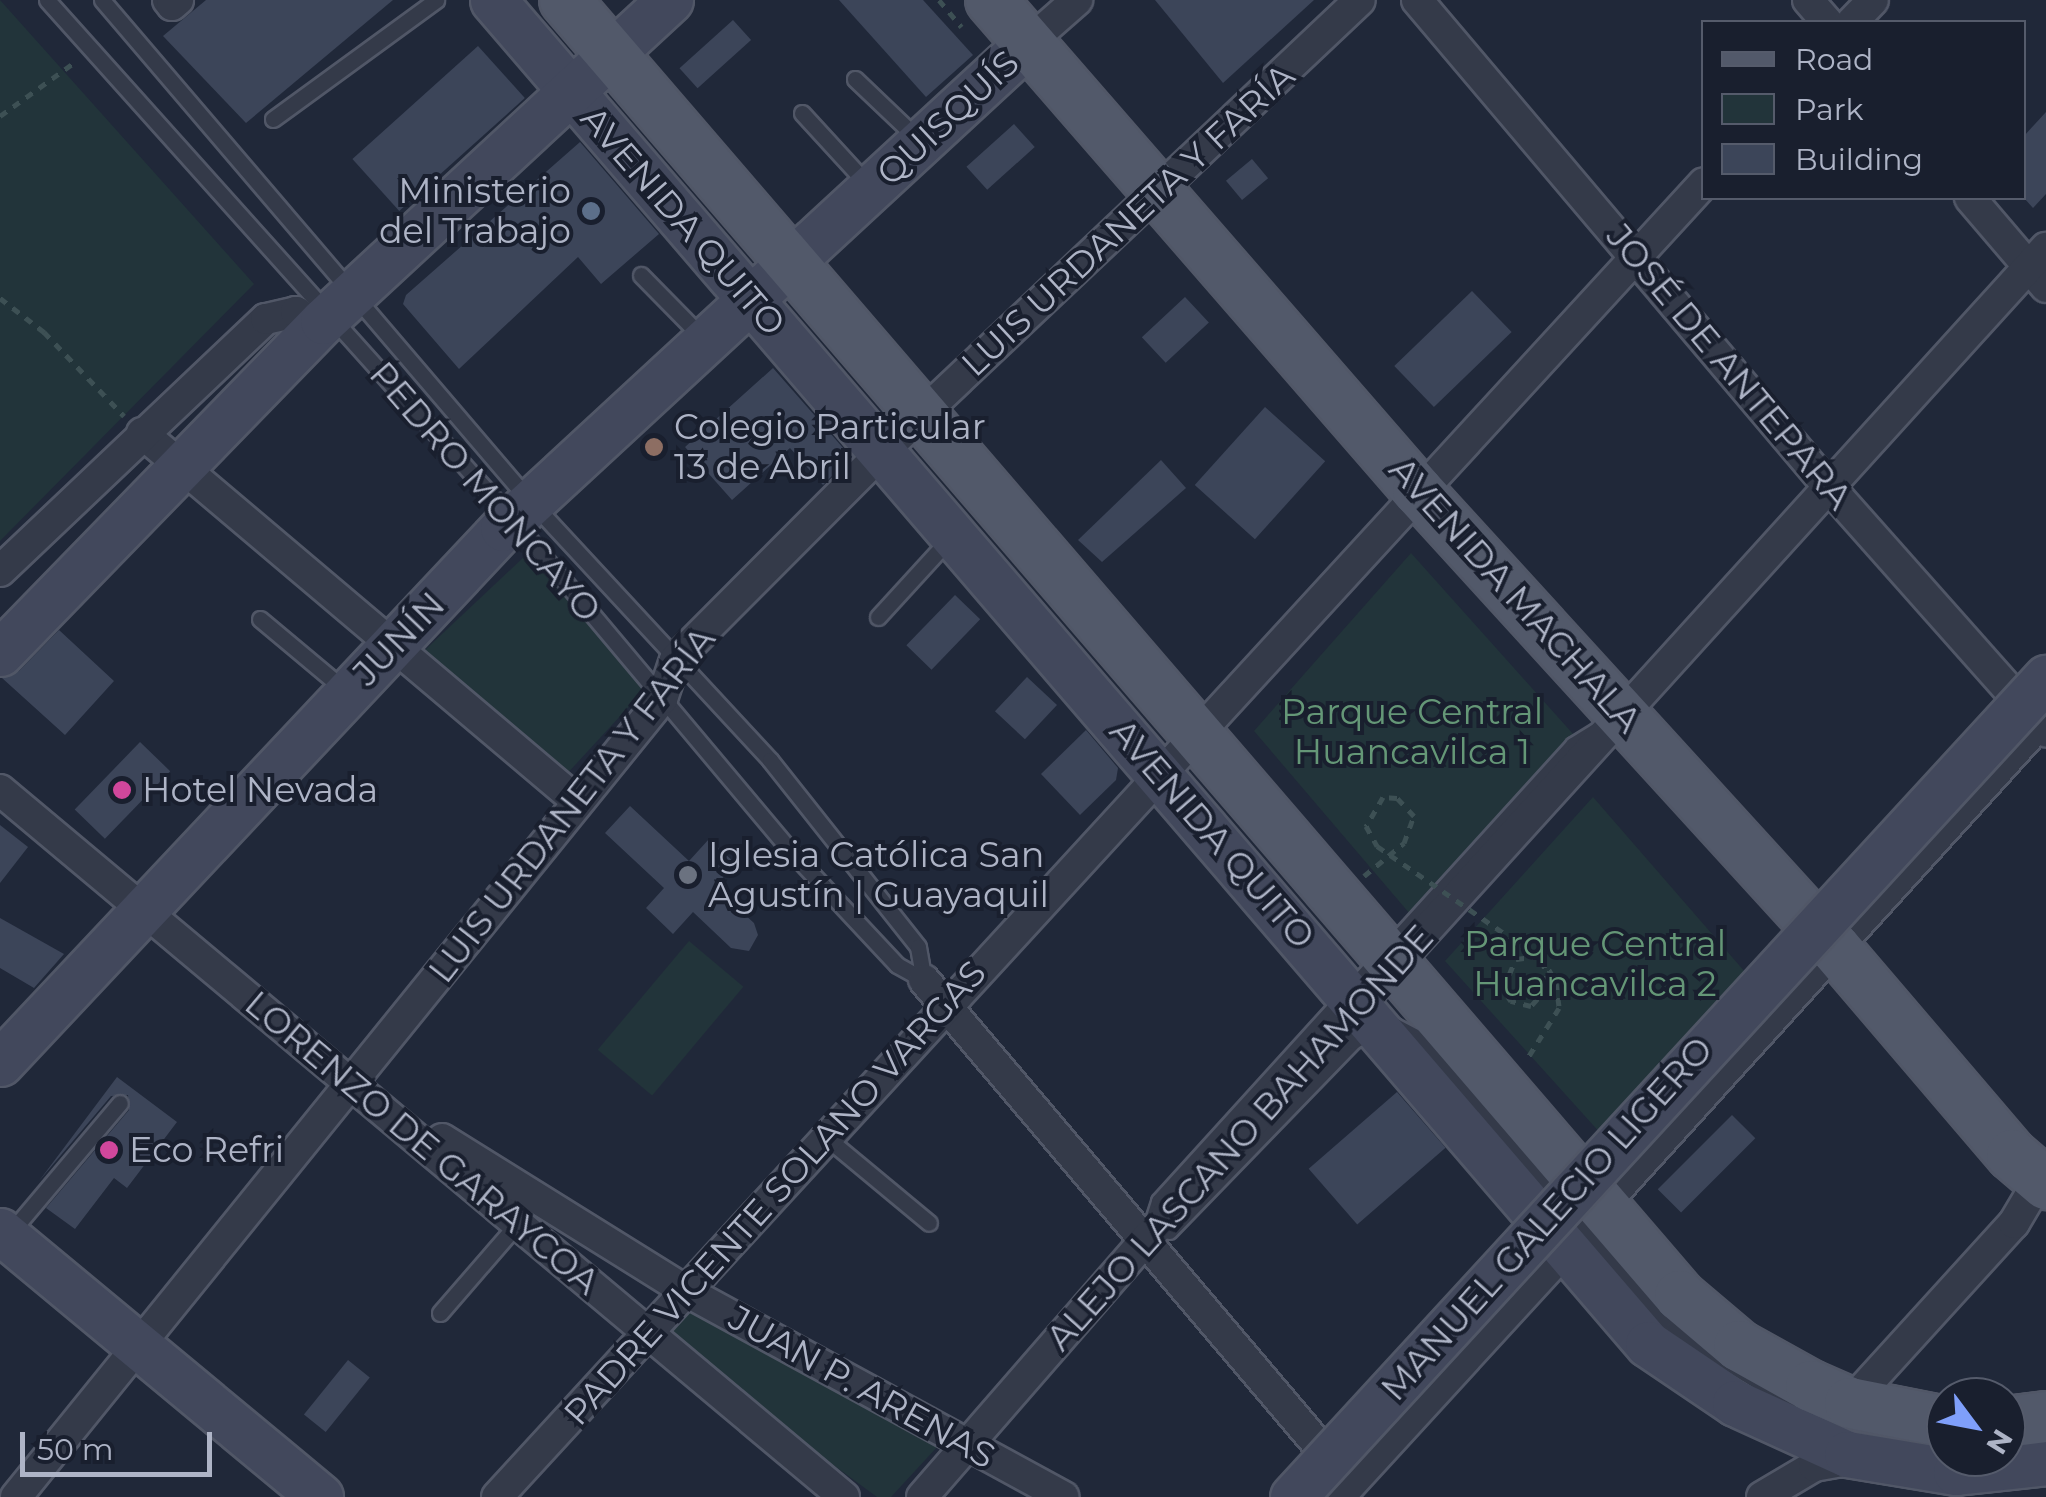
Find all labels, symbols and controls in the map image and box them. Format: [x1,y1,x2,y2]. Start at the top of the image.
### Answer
legend [1701,20,2026,200]
text: Road [1795,41,1873,78]
street label: QUISQUÍS [868,42,1028,194]
street label: LUIS URDANETA Y FARÍA [953,55,1303,385]
text: Park [1795,91,1864,128]
street label: AVENIDA QUITO [572,98,794,344]
text: Building [1795,141,1923,178]
place label: Ministerio del Trabajo [379,170,571,252]
marker: Ministerio del Trabajo [580,200,602,222]
street label: JOSÉ DE ANTEPARA [1598,216,1860,518]
street label: PEDRO MONCAYO [361,354,609,630]
place label: Colegio Particular 13 de Abril [674,406,986,488]
marker: Colegio Particular 13 de Abril [643,436,665,458]
street label: AVENIDA MACHALA [1381,449,1649,741]
street label: JUNÍN [345,584,453,694]
street label: LUIS URDANETA Y FARÍA [420,619,724,991]
park label: Parque Central Huancavilca 1 [1281,691,1543,773]
street label: AVENIDA QUITO [1101,711,1323,957]
place label: Hotel Nevada [142,769,378,811]
marker: Hotel Nevada [111,779,133,801]
place label: Iglesia Católica San Agustín | Guayaquil [708,834,1049,916]
marker: Iglesia Católica San Agustín | Guayaquil [677,864,699,886]
street label: ALEJO LASCANO BAHAMONDE [1038,917,1442,1359]
park label: Parque Central Huancavilca 2 [1464,923,1726,1005]
street label: PADRE VICENTE SOLANO VARGAS [555,952,995,1434]
street label: LORENZO DE GARAYCOA [237,983,607,1303]
street label: MANUEL GALECIO LIGERO [1373,1029,1721,1409]
place label: Eco Refri [129,1129,284,1171]
marker: Eco Refri [98,1139,120,1161]
street label: JUAN P. ARENAS [722,1297,1002,1477]
north arrow [1926,1377,2026,1477]
scale bar [25,1412,218,1474]
text: N [1979,1423,2020,1460]
text: 50 m [37,1431,114,1468]

